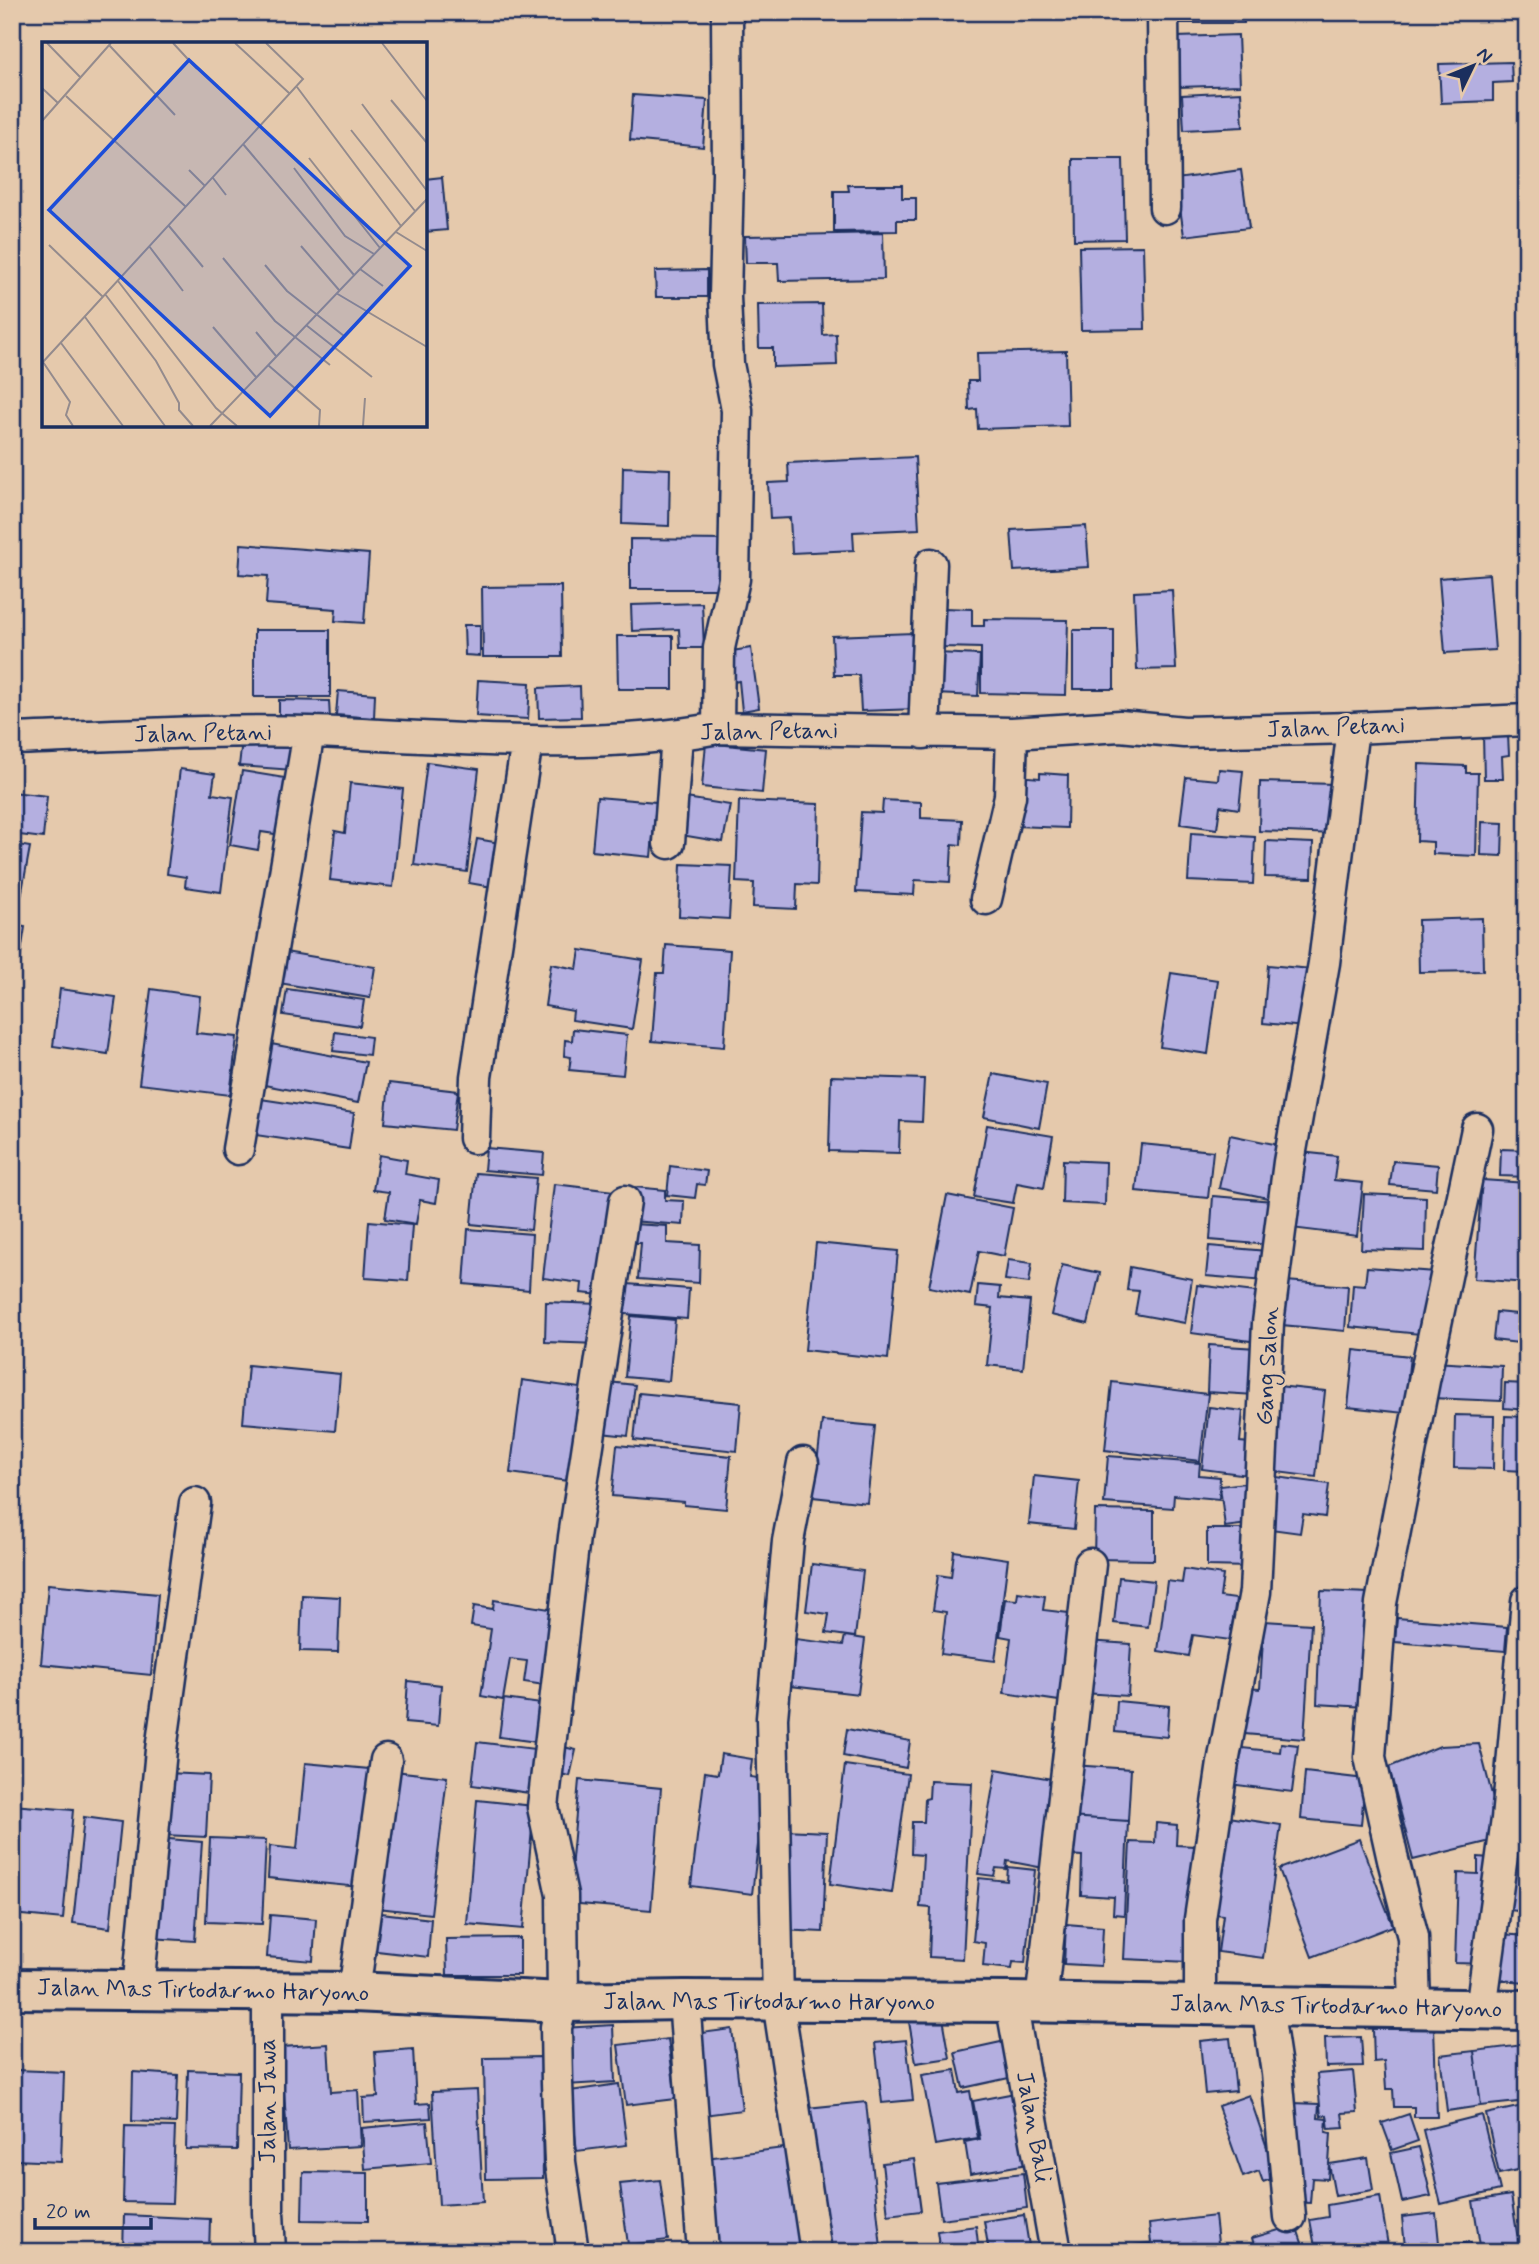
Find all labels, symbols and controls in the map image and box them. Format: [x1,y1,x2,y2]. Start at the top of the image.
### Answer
north arrow [1438,32,1508,102]
inset map [42,42,427,427]
text: N [1471,42,1498,69]
street label: Jalan Petani [1266,710,1406,746]
street label: Jalan Petani [699,715,839,749]
street label: Jalan Petani [133,717,273,751]
street label: Gang Salon [1249,1306,1289,1426]
street label: Jalan Mas Tirtodarmo Haryono [37,1973,369,2009]
street label: Jalan Mas Tirtodarmo Haryono [603,1987,935,2018]
street label: Jalan Mas Tirtodarmo Haryono [1170,1989,1502,2025]
street label: Jalan Jawa [253,2038,284,2164]
street label: Jalan Bali [1008,2069,1058,2185]
scale bar [35,2187,150,2231]
text: 20 m [46,2198,91,2226]

